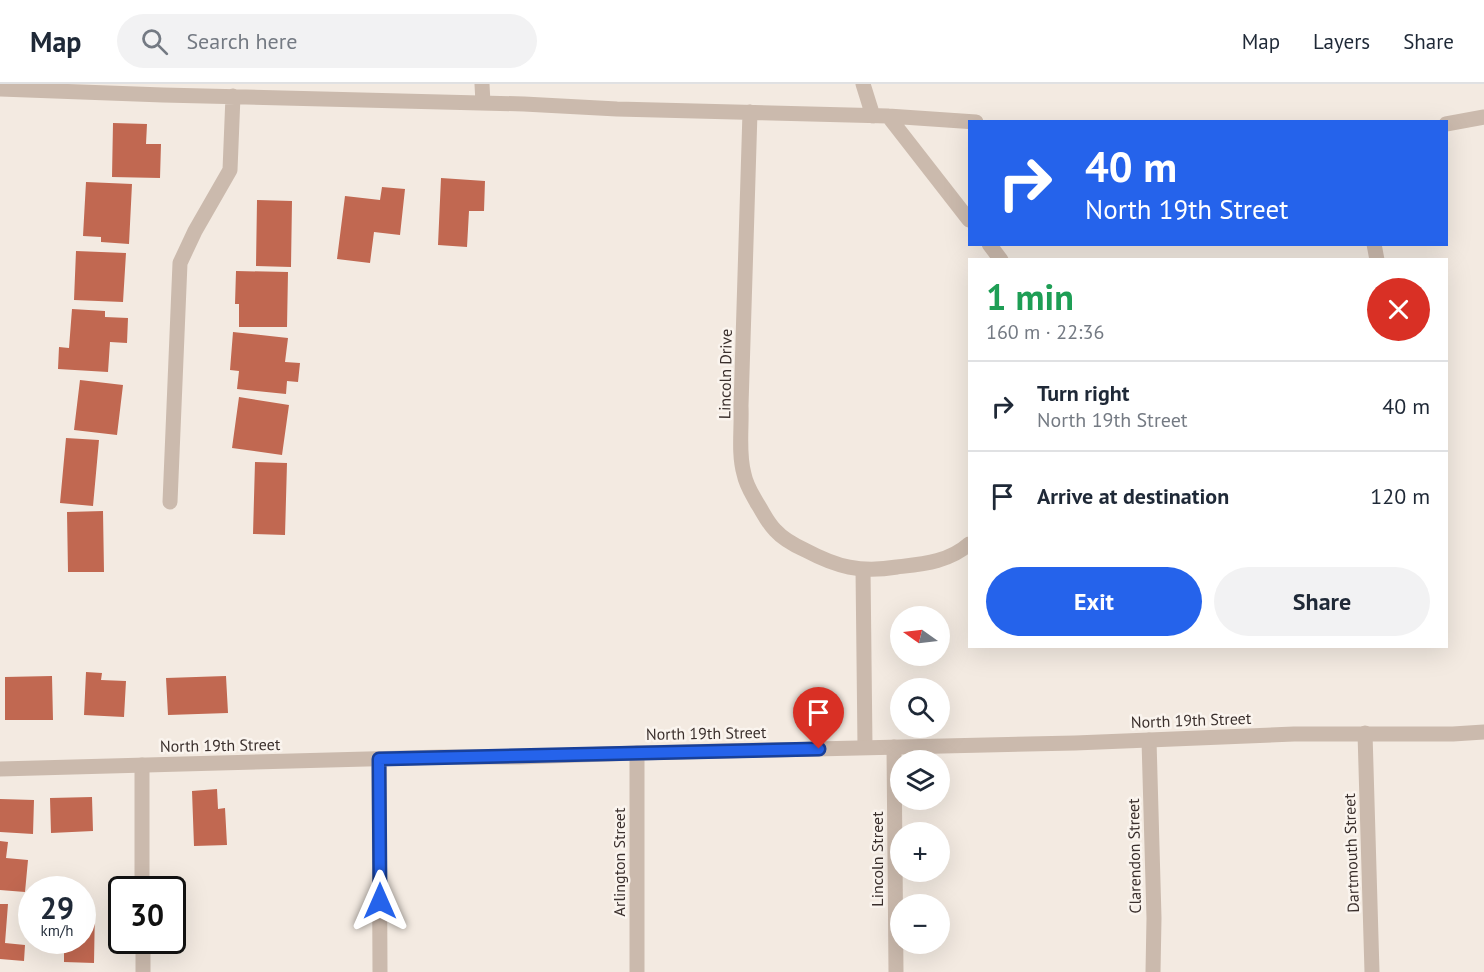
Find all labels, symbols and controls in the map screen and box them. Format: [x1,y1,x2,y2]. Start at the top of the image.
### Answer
search box [117,14,537,68]
text: Map [30,23,81,60]
icon: search [138,25,171,58]
text: Search here [186,27,297,55]
text: Map [1242,28,1280,55]
text: Layers [1313,28,1370,55]
text: Share [1403,28,1454,55]
text: 40 m [1085,139,1177,194]
icon: right [986,144,1064,222]
text: North 19th Street [1085,192,1288,226]
text: 1 min [986,273,1074,320]
button: close [1367,278,1430,341]
text: 160 m · 22:36 [986,319,1104,345]
street label: Lincoln Drive [714,329,736,419]
text: Turn right [1037,379,1129,407]
icon: right [986,390,1019,423]
text: 40 m [1382,392,1430,420]
text: North 19th Street [1037,407,1188,433]
icon: arrive [986,480,1019,513]
text: Arrive at destination [1037,482,1229,510]
text: 120 m [1370,482,1430,510]
button: Exit [986,567,1202,636]
button: Share [1214,567,1430,636]
north arrow [890,606,950,666]
map controls [890,606,950,954]
button: search [890,678,950,738]
pin [793,687,844,749]
icon: arrive [802,696,835,729]
street label: North 19th Street [1130,708,1252,732]
street label: North 19th Street [646,722,767,744]
street label: North 19th Street [160,734,281,756]
button: layers [890,750,950,810]
street label: Dartmouth Street [1339,792,1363,913]
street label: Clarendon Street [1123,798,1145,914]
street label: Arlington Street [609,807,629,916]
street label: Lincoln Street [867,811,887,907]
button: + [890,822,950,882]
position arrow [348,869,412,933]
speed limit sign: 30 [108,876,186,954]
text: 29 [40,888,74,927]
button: − [890,894,950,954]
text: km/h [41,921,73,940]

